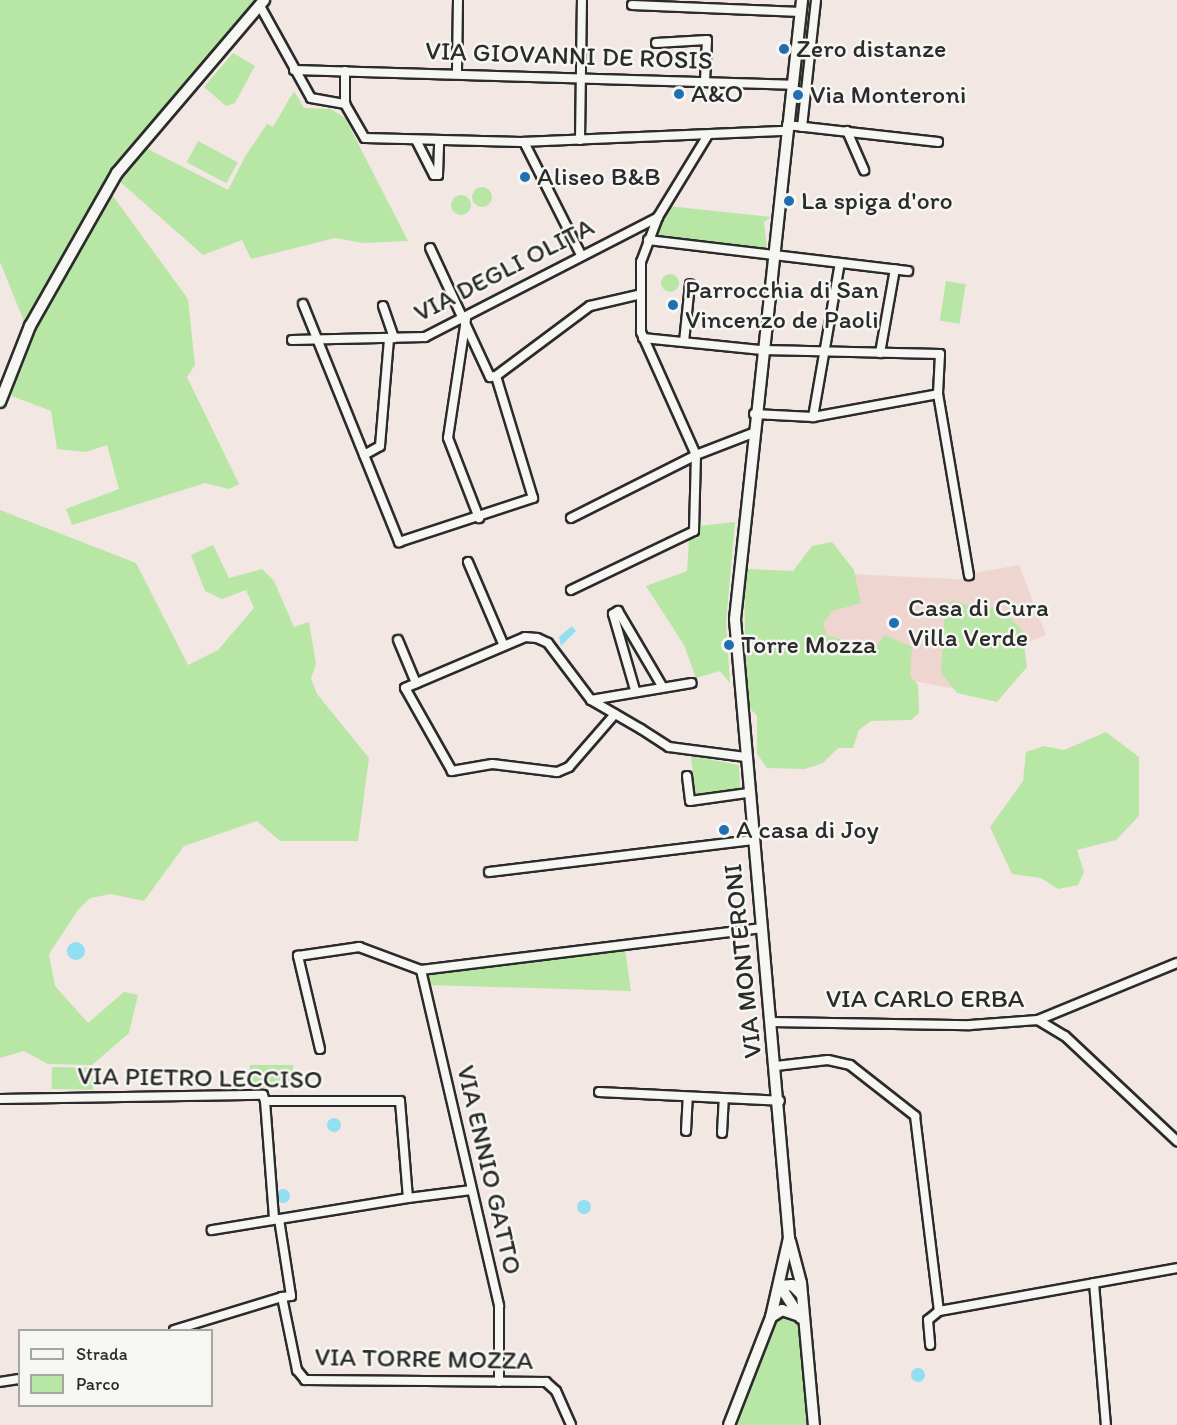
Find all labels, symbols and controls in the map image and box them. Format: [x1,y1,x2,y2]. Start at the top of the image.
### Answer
place label: Zero distanze [796,33,947,65]
street label: VIA GIOVANNI DE ROSIS [426,35,712,77]
marker: Zero distanze [777,42,791,56]
place label: A&O [691,78,743,110]
place label: Via Monteroni [810,79,966,111]
marker: A&O [672,87,686,101]
marker: Via Monteroni [791,88,805,102]
place label: Aliseo B&B [537,161,661,193]
marker: Aliseo B&B [518,170,532,184]
place label: La spiga d'oro [801,185,952,217]
marker: La spiga d'oro [782,194,796,208]
street label: VIA DEGLI OLITA [411,212,597,328]
place label: Parrocchia di San Vincenzo de Paoli [685,274,879,336]
marker: Parrocchia di San Vincenzo de Paoli [666,298,680,312]
place label: Casa di Cura Villa Verde [908,592,1049,654]
marker: Casa di Cura Villa Verde [885,614,903,632]
place label: Torre Mozza [741,629,875,661]
marker: Torre Mozza [722,638,736,652]
place label: A casa di Joy [736,814,879,846]
marker: A casa di Joy [717,823,731,837]
street label: VIA MONTERONI [717,862,769,1060]
street label: VIA CARLO ERBA [826,983,1024,1015]
street label: VIA PIETRO LECCISO [78,1060,322,1096]
street label: VIA ENNIO GATTO [450,1064,528,1276]
legend [18,1329,213,1407]
street label: VIA TORRE MOZZA [314,1341,534,1377]
text: Strada [76,1343,128,1365]
text: Parco [76,1373,120,1395]

